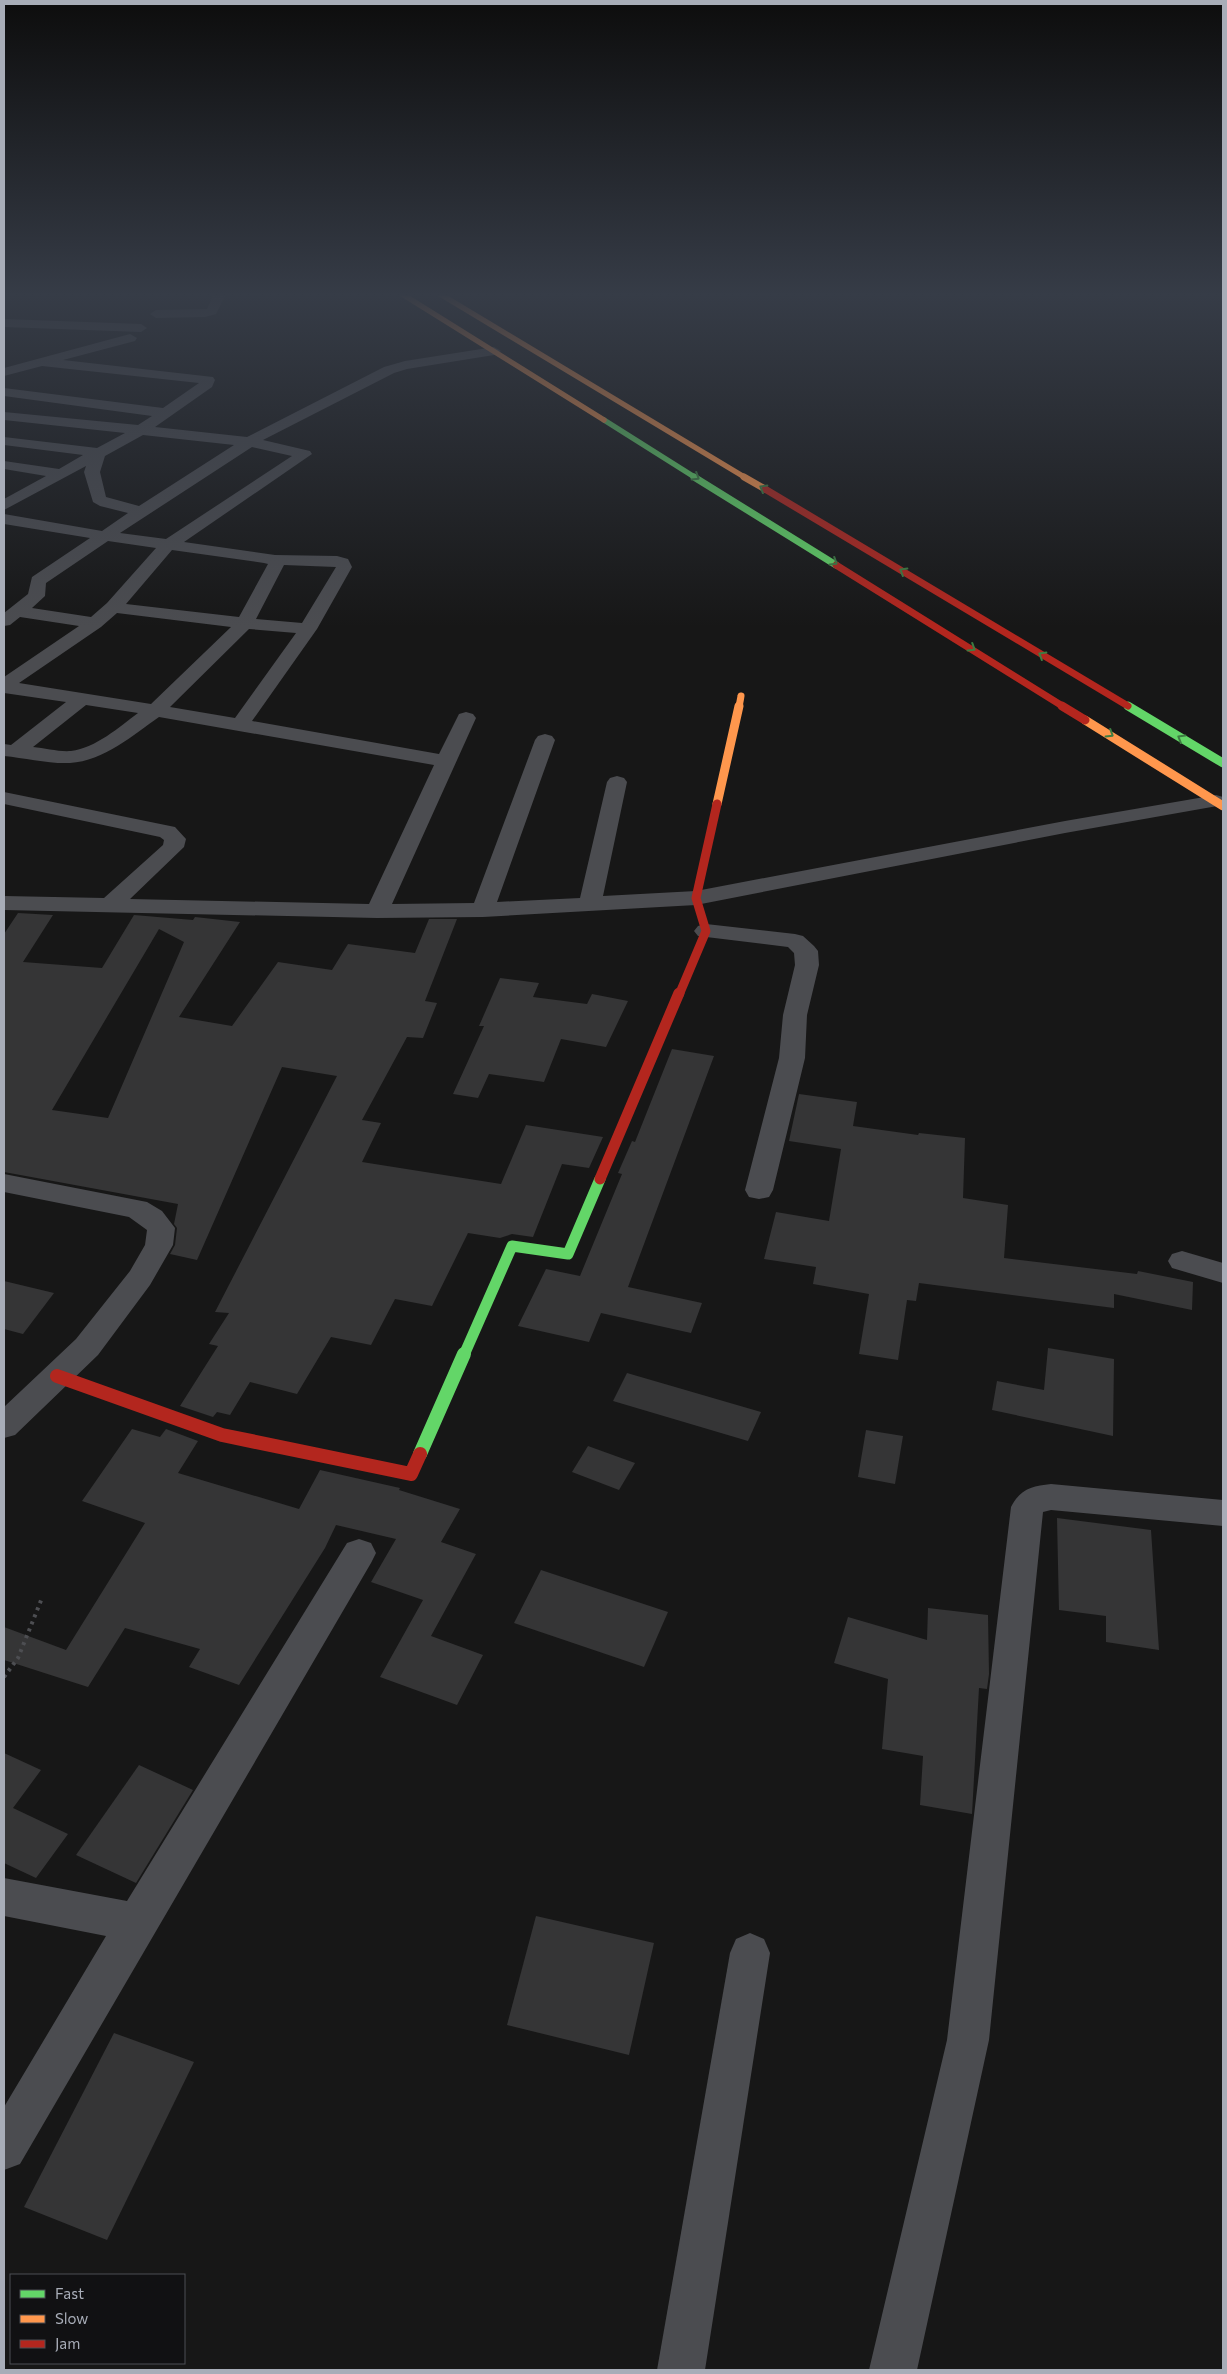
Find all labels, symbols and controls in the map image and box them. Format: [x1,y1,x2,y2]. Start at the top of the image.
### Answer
one-way arrow [691,470,700,480]
one-way arrow [760,484,769,494]
one-way arrow [829,556,838,566]
one-way arrow [899,568,908,578]
one-way arrow [967,642,976,652]
one-way arrow [1038,651,1047,661]
one-way arrow [1104,728,1113,738]
one-way arrow [1178,735,1187,745]
legend [10,2274,185,2364]
text: Fast [55,2284,84,2302]
text: Slow [55,2309,88,2327]
text: Jam [55,2334,80,2352]

